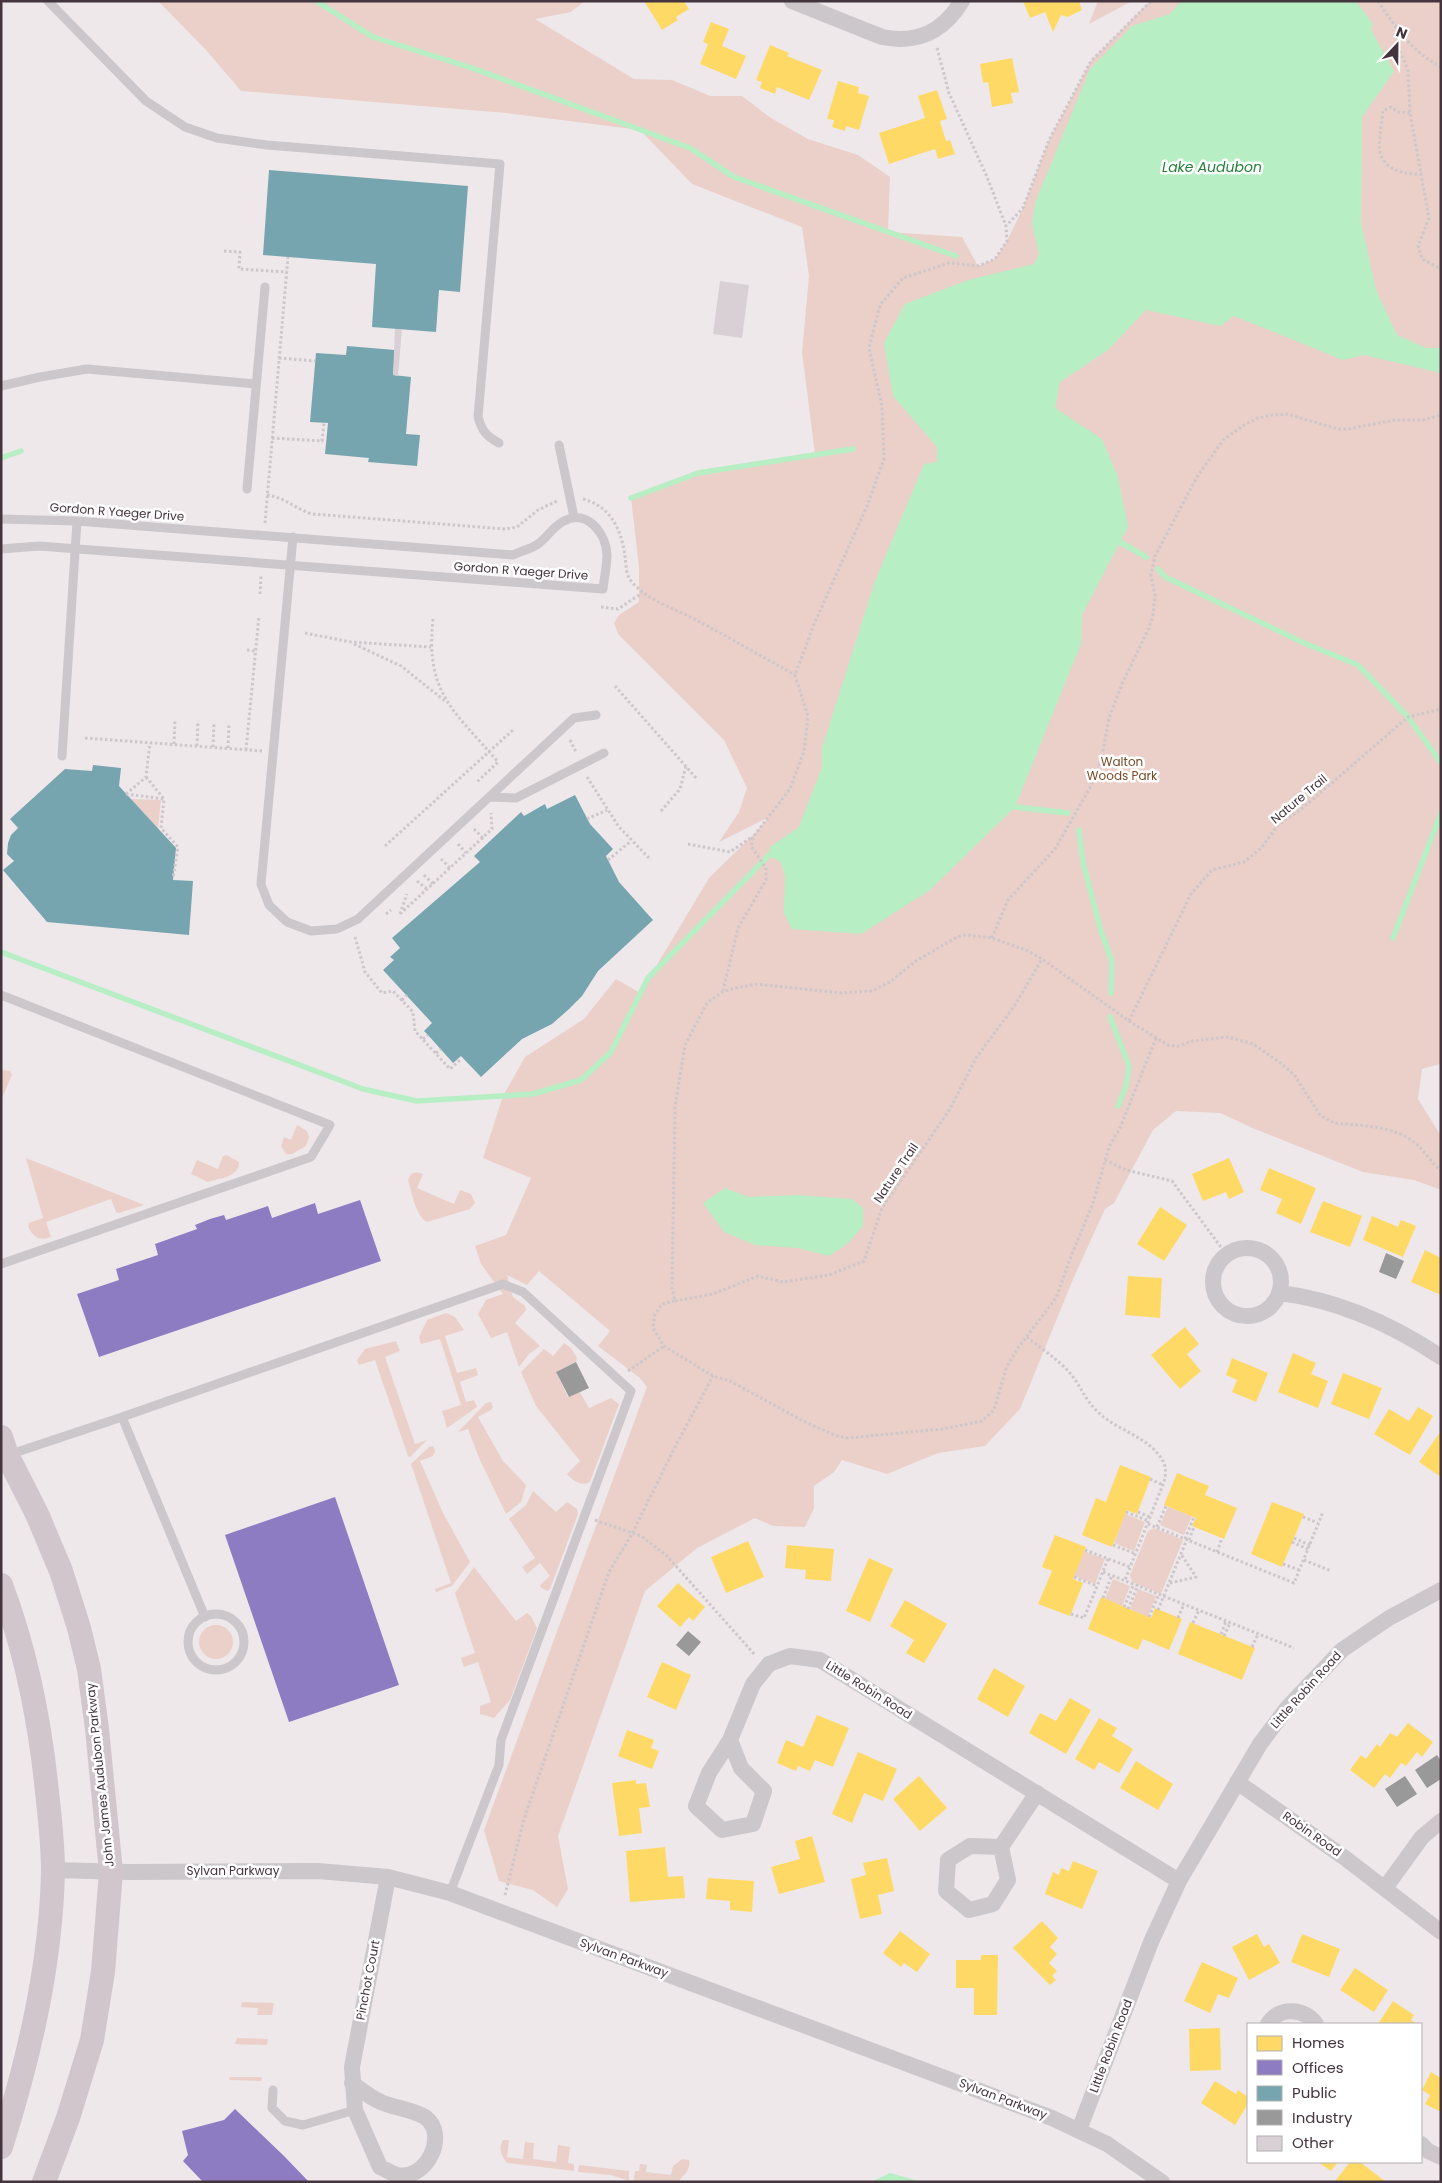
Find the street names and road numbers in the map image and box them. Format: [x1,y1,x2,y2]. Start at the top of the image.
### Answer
street label: Gordon R Yaeger Drive [49,498,185,525]
street label: Gordon R Yaeger Drive [453,557,589,584]
street label: Nature Trail [1267,770,1330,827]
street label: Nature Trail [869,1139,922,1206]
street label: Little Robin Road [1266,1647,1345,1732]
street label: Little Robin Road [823,1656,916,1723]
street label: John James Audubon Parkway [81,1682,118,1868]
street label: Robin Road [1280,1807,1345,1860]
street label: Sylvan Parkway [187,1862,280,1879]
street label: Sylvan Parkway [578,1934,671,1981]
street label: Pinchot Court [351,1938,384,2021]
street label: Little Robin Road [1085,1997,1136,2095]
street label: Sylvan Parkway [957,2074,1050,2123]

